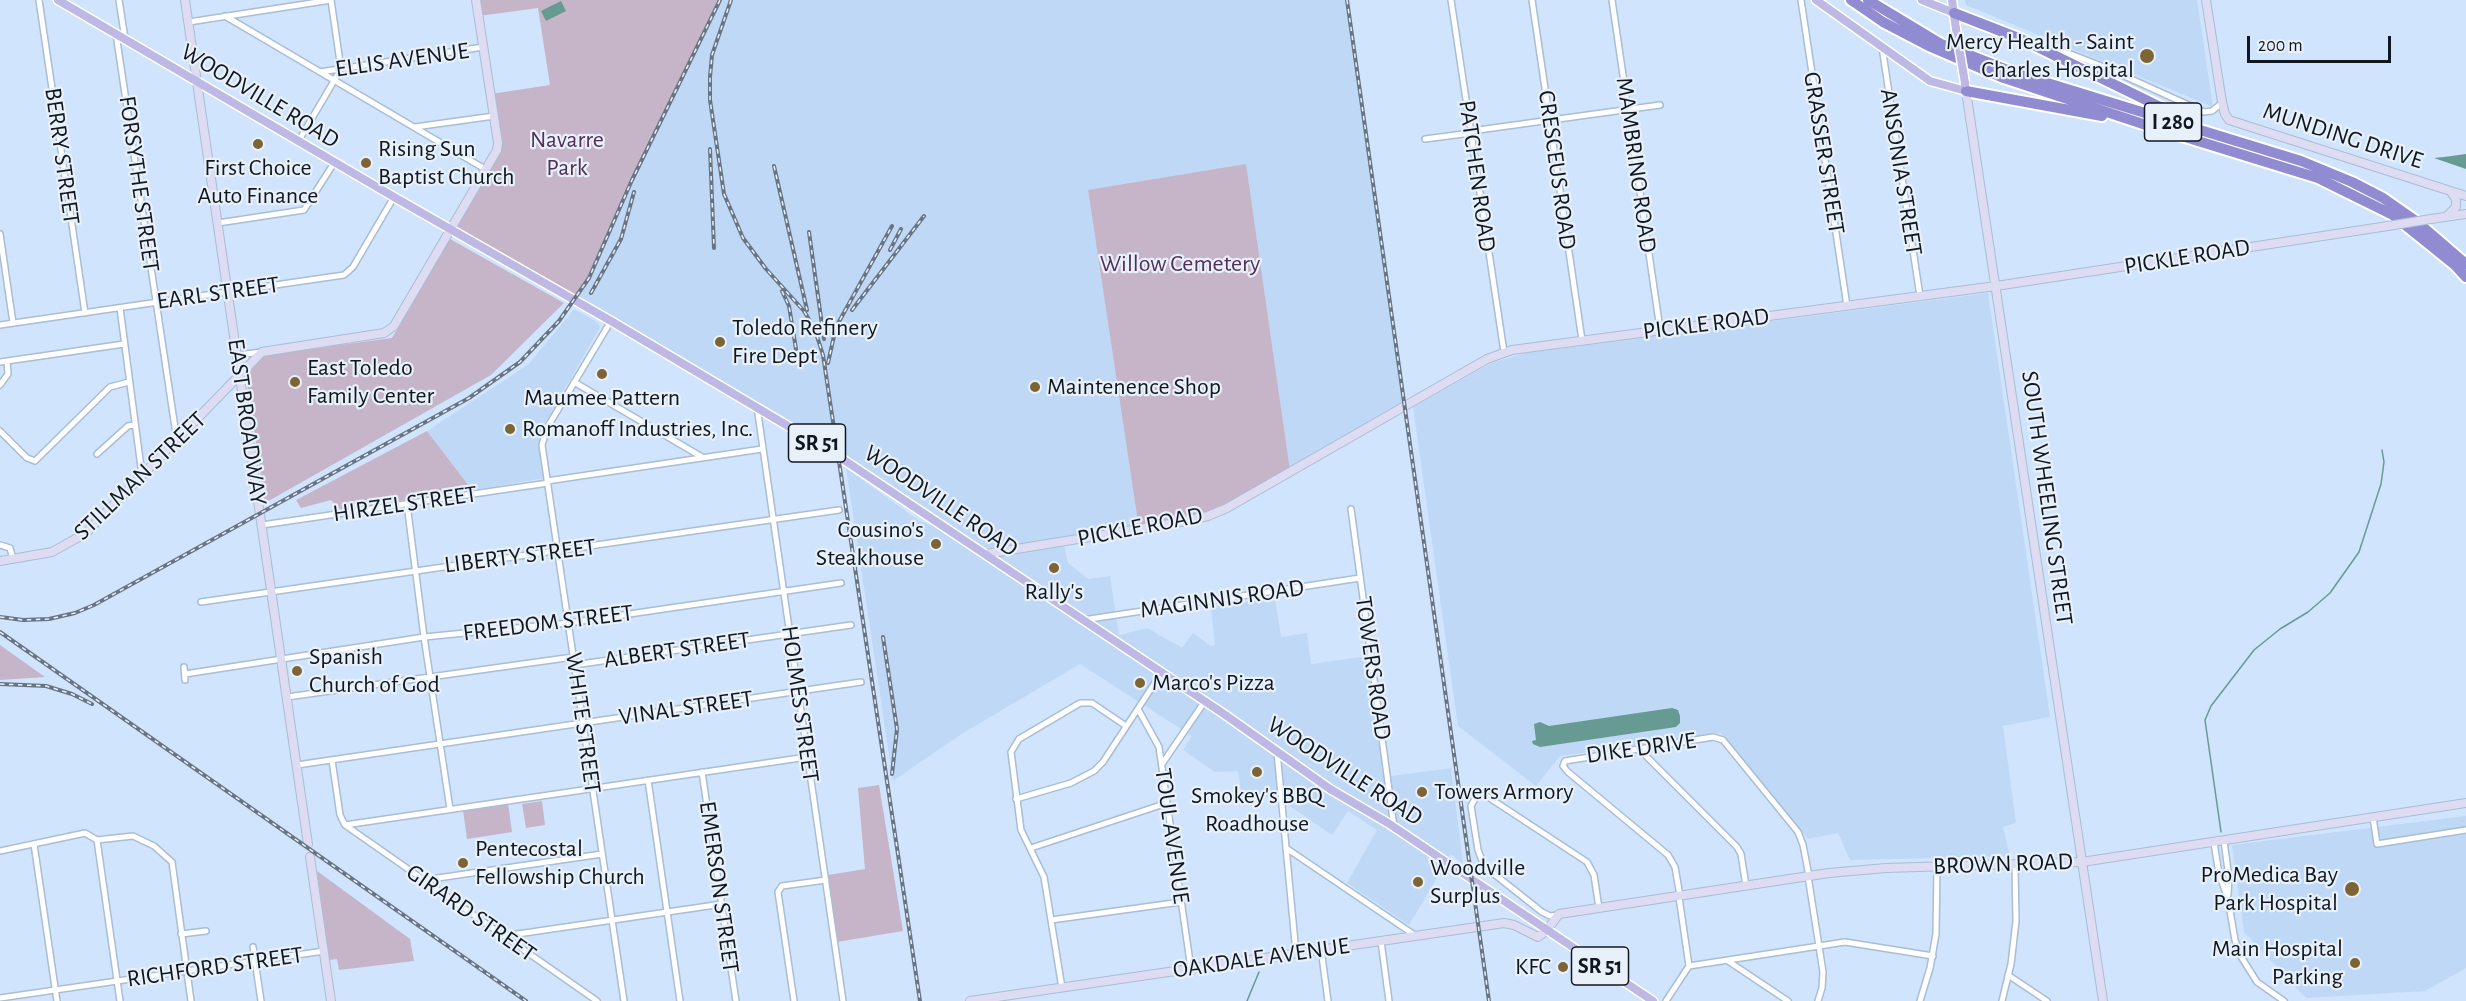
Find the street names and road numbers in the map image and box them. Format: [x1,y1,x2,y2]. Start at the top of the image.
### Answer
street label: ELLIS AVENUE [333,36,471,84]
street label: WOODVILLE ROAD [176,37,344,155]
street label: GRASSER STREET [1797,70,1851,236]
street label: MAMBRINO ROAD [1609,75,1663,255]
street label: BERRY STREET [38,86,86,226]
street label: ANSONIA STREET [1874,87,1928,257]
street label: CRESCEUS ROAD [1532,89,1582,251]
street label: FORSYTHE STREET [112,94,166,274]
street label: MUNDING DRIVE [2259,97,2427,175]
street label: PATCHEN ROAD [1452,98,1502,254]
road number: I 280 [2144,103,2202,141]
street label: PICKLE ROAD [2122,233,2252,281]
street label: EARL STREET [155,270,281,316]
street label: PICKLE ROAD [1641,302,1771,346]
street label: EAST BROADWAY [221,337,273,507]
street label: SOUTH WHEELING STREET [2015,369,2079,627]
street label: STILLMAN STREET [68,405,212,547]
road number: SR 51 [788,424,846,462]
street label: WOODVILLE ROAD [859,439,1023,563]
street label: HIRZEL STREET [331,480,479,528]
street label: PICKLE ROAD [1075,501,1205,553]
street label: LIBERTY STREET [443,532,597,580]
street label: MAGINNIS ROAD [1138,573,1306,625]
street label: TOWERS ROAD [1349,594,1397,742]
street label: FREEDOM STREET [461,598,635,648]
street label: HOLMES STREET [775,624,825,784]
street label: ALBERT STREET [602,625,752,675]
street label: WHITE STREET [559,651,607,795]
street label: VINAL STREET [617,684,755,732]
street label: WOODVILLE ROAD [1262,710,1428,832]
street label: DIKE DRIVE [1584,726,1698,770]
street label: TOUL AVENUE [1148,766,1196,906]
street label: EMERSON STREET [693,799,745,975]
street label: BROWN ROAD [1933,847,2073,881]
street label: GIRARD STREET [401,858,541,968]
street label: OAKDALE AVENUE [1171,931,1351,985]
street label: RICHFORD STREET [125,940,305,994]
road number: SR 51 [1572,947,1628,985]

